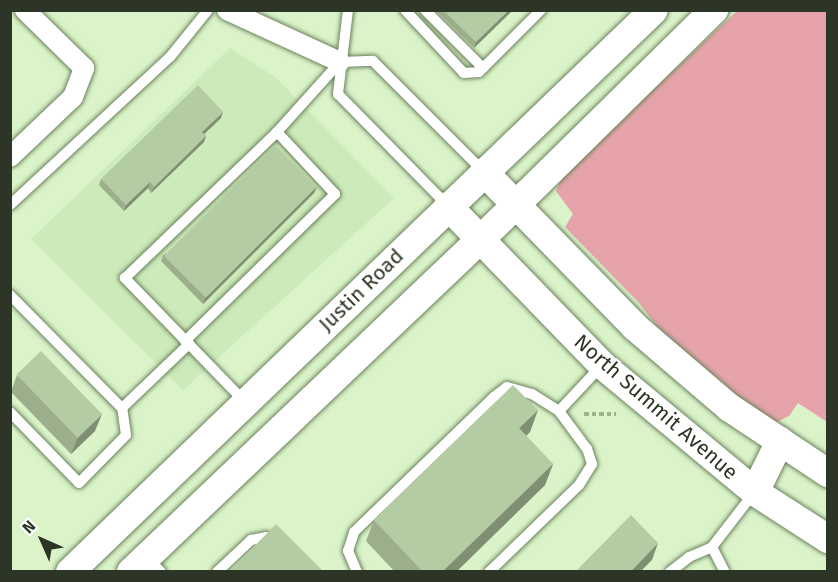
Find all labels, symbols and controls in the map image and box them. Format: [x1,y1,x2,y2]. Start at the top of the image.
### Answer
street label: Justin Road [313,243,409,337]
street label: North Summit Avenue [569,329,743,485]
north arrow [12,510,72,570]
text: N [18,516,39,537]

